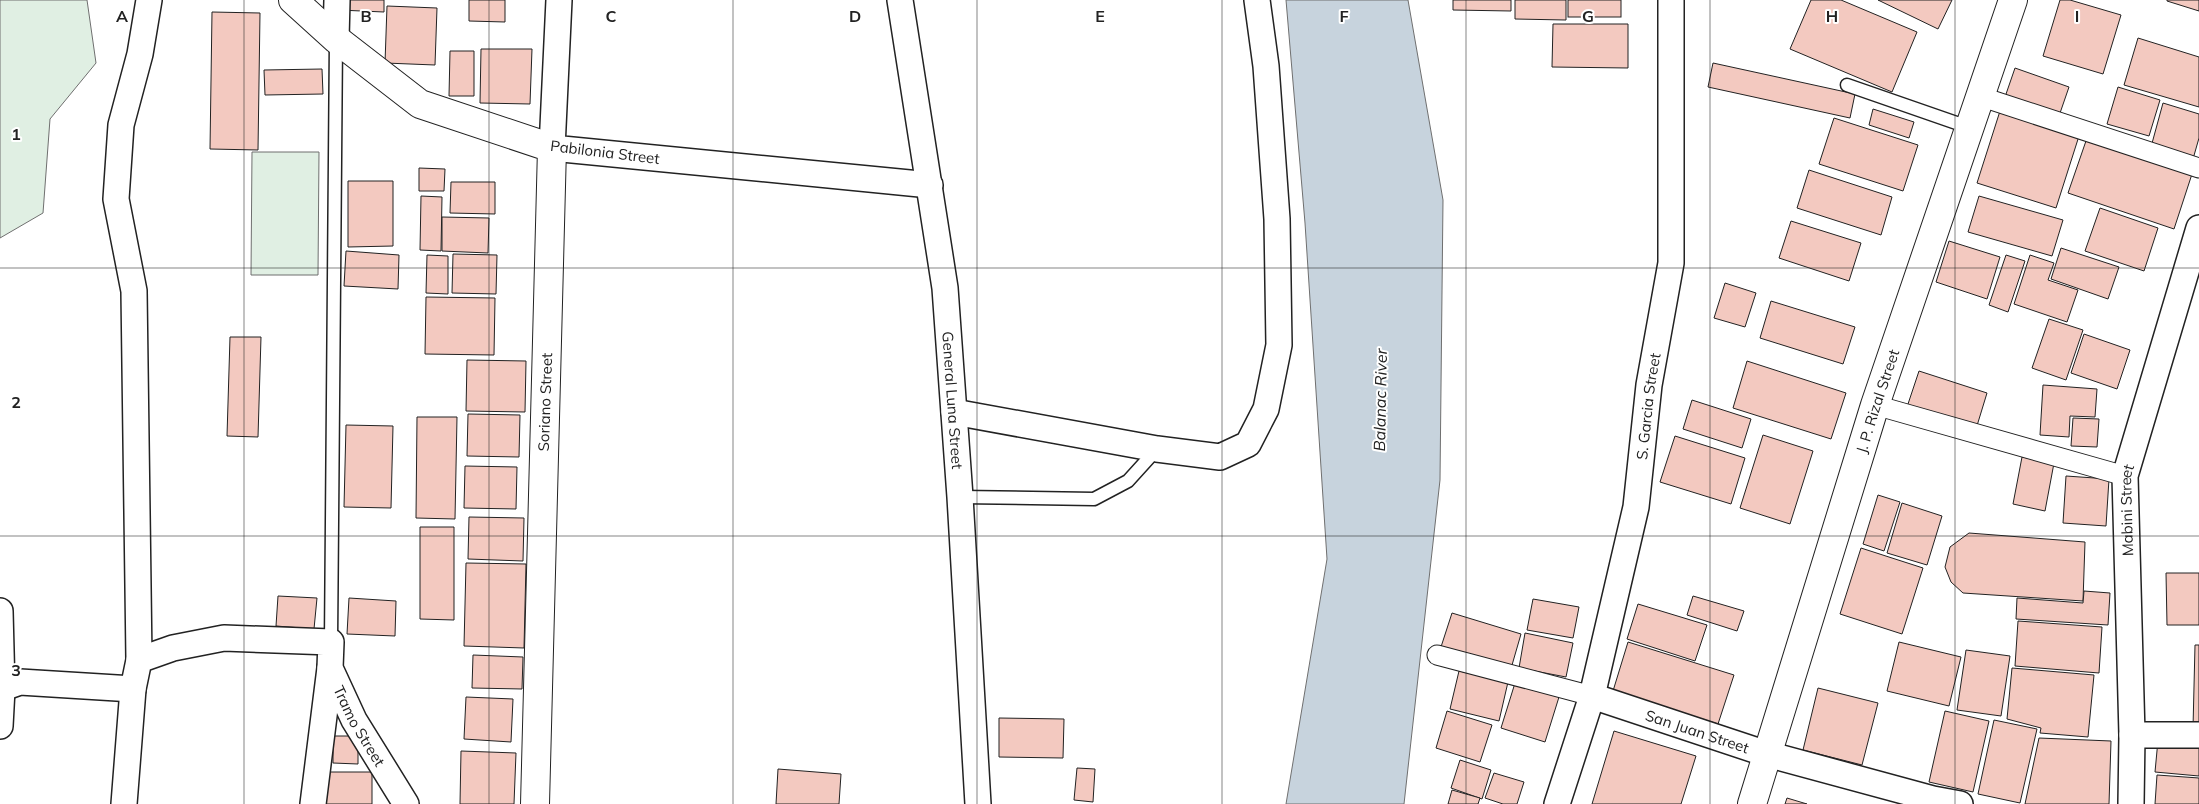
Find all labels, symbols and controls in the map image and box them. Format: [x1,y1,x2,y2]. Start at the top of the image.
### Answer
text: A [116,6,128,26]
text: B [360,6,372,26]
text: C [606,6,617,26]
text: D [849,6,861,26]
text: E [1095,6,1105,26]
text: F [1339,6,1349,26]
text: G [1582,6,1594,26]
text: H [1826,6,1838,26]
text: I [2075,6,2079,26]
text: 1 [11,124,21,144]
street label: Pabilonia Street [549,136,661,168]
street label: General Luna Street [939,331,967,470]
water label: Balanac River [1369,347,1391,452]
street label: J. P. Rizal Street [1851,347,1903,455]
street label: S. Garcia Street [1632,351,1664,461]
street label: Soriano Street [534,352,556,452]
text: 2 [11,392,21,412]
street label: Mabini Street [2116,462,2138,556]
text: 3 [11,660,21,680]
street label: Tramo Street [330,682,390,770]
street label: San Juan Street [1643,705,1752,757]

